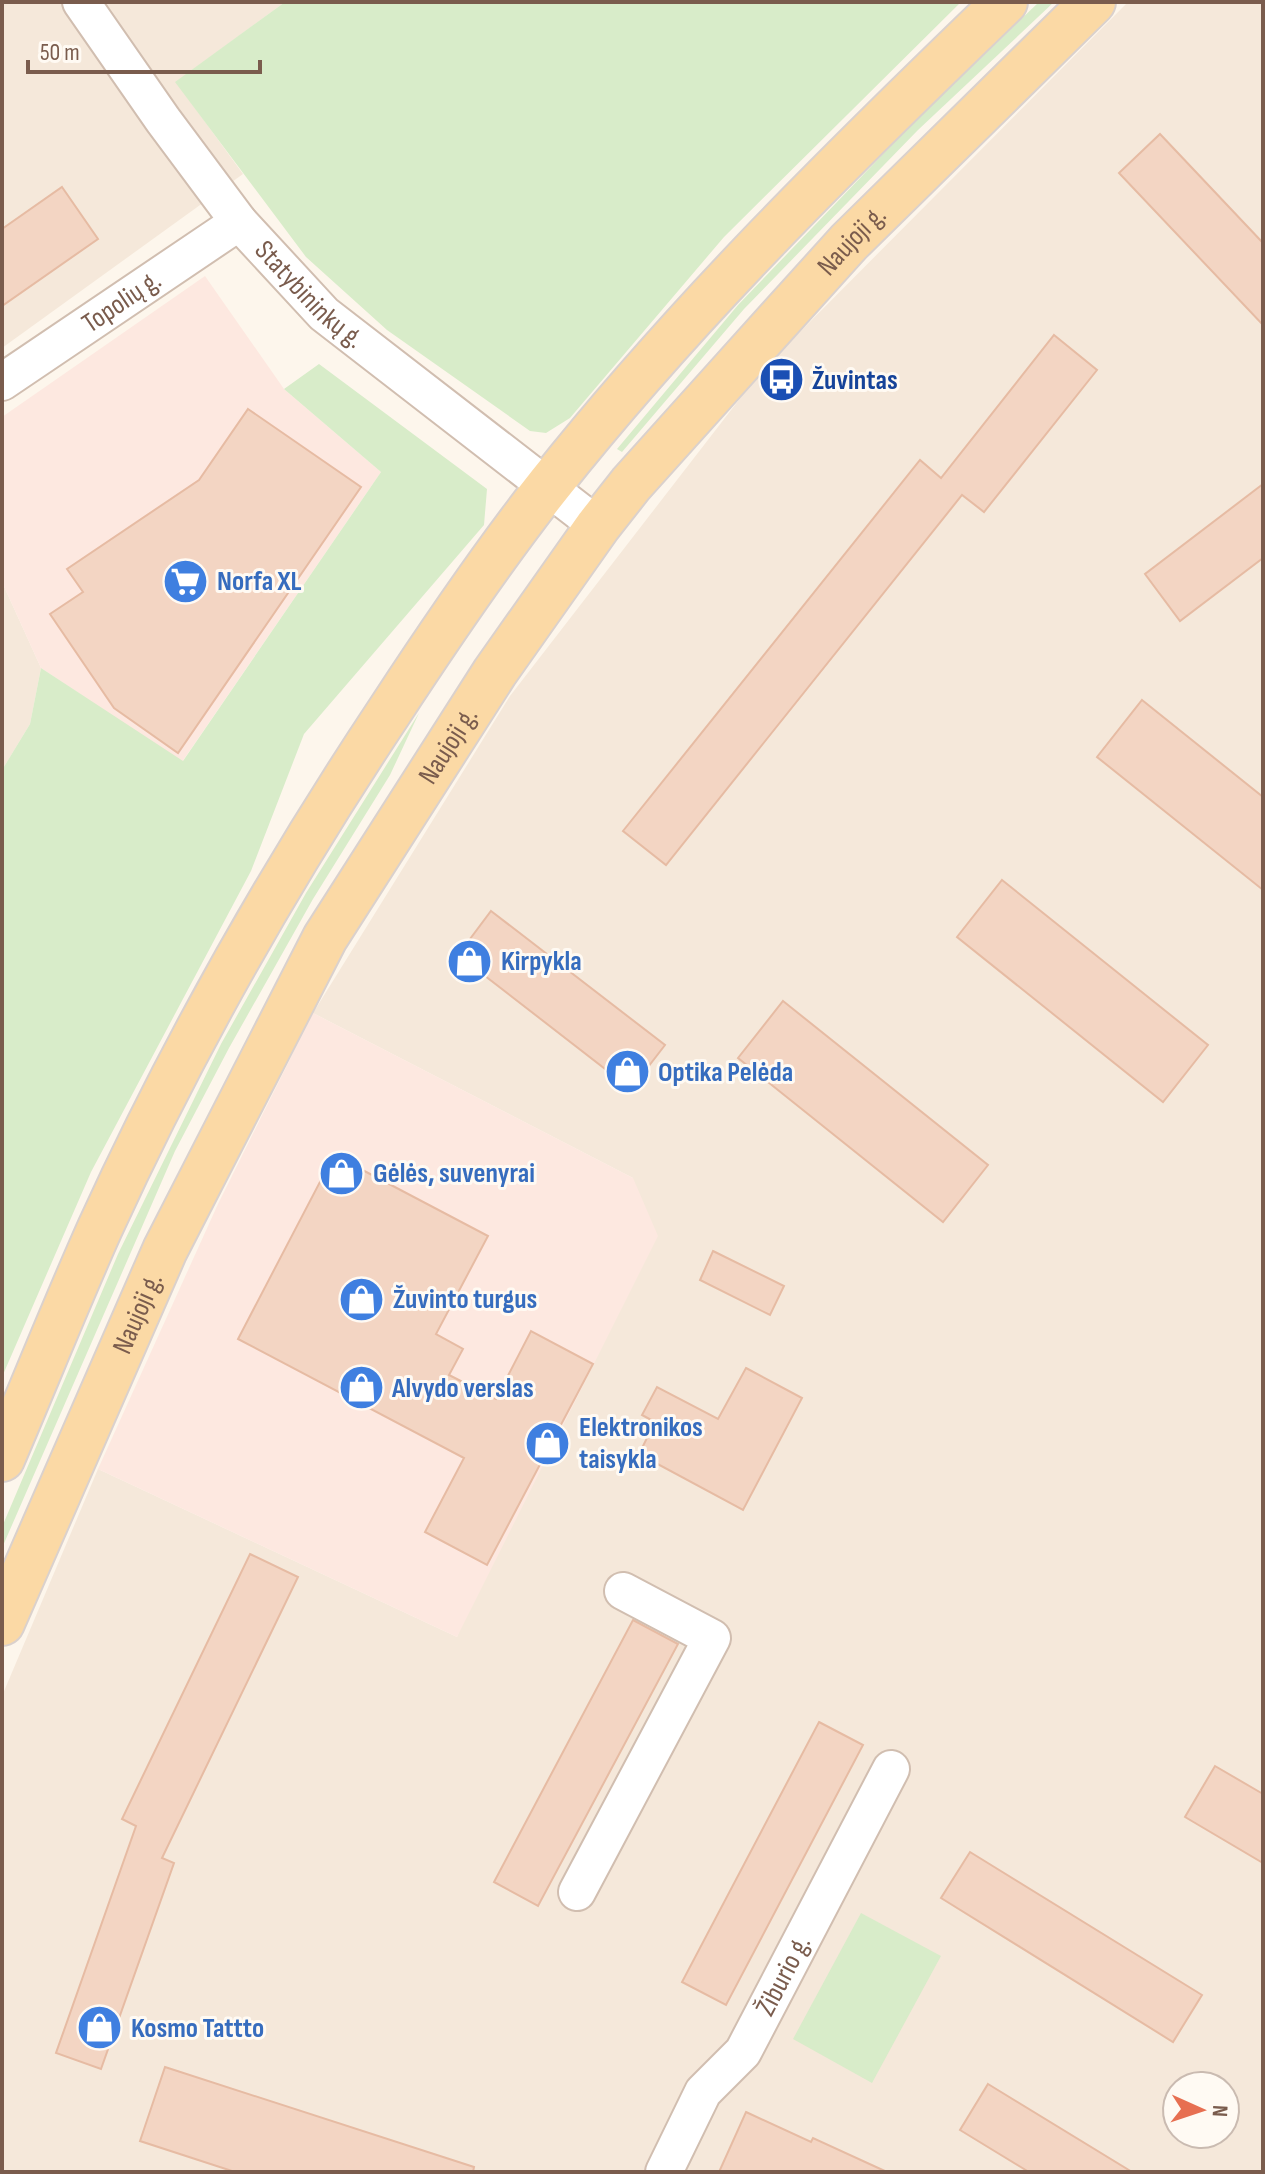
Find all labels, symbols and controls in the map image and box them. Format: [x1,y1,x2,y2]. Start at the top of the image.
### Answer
scale bar [28,24,260,74]
text: 50 m [40,38,80,67]
street label: Naujoji g. [810,199,893,282]
street label: Statybininkų g. [248,234,370,355]
street label: Topolių g. [76,263,167,340]
bus stop icon: Žuvintas [757,356,805,404]
place label: Žuvintas [812,364,898,397]
supermarket icon: Norfa XL [162,557,210,605]
place label: Norfa XL [217,565,302,598]
street label: Naujoji g. [411,701,485,790]
shop icon: Kirpykla [446,937,494,985]
place label: Kirpykla [501,945,582,978]
shop icon: Optika Pelėda [603,1048,651,1096]
place label: Optika Pelėda [658,1056,793,1089]
shop icon: Gėlės, suvenyrai [318,1149,366,1197]
place label: Gėlės, suvenyrai [373,1157,535,1190]
street label: Naujoji g. [105,1268,169,1359]
shop icon: Žuvinto turgus [338,1275,386,1323]
place label: Žuvinto turgus [393,1283,537,1316]
shop icon: Alvydo verslas [337,1364,385,1412]
place label: Alvydo verslas [391,1372,534,1405]
place label: Elektronikos taisykla [579,1411,703,1476]
shop icon: Elektronikos taisykla [524,1419,572,1467]
street label: Žiburio g. [749,1930,818,2021]
shop icon: Kosmo Tattto [76,2004,124,2052]
place label: Kosmo Tattto [131,2012,264,2045]
north arrow [1161,2070,1241,2150]
text: N [1206,2104,1233,2118]

